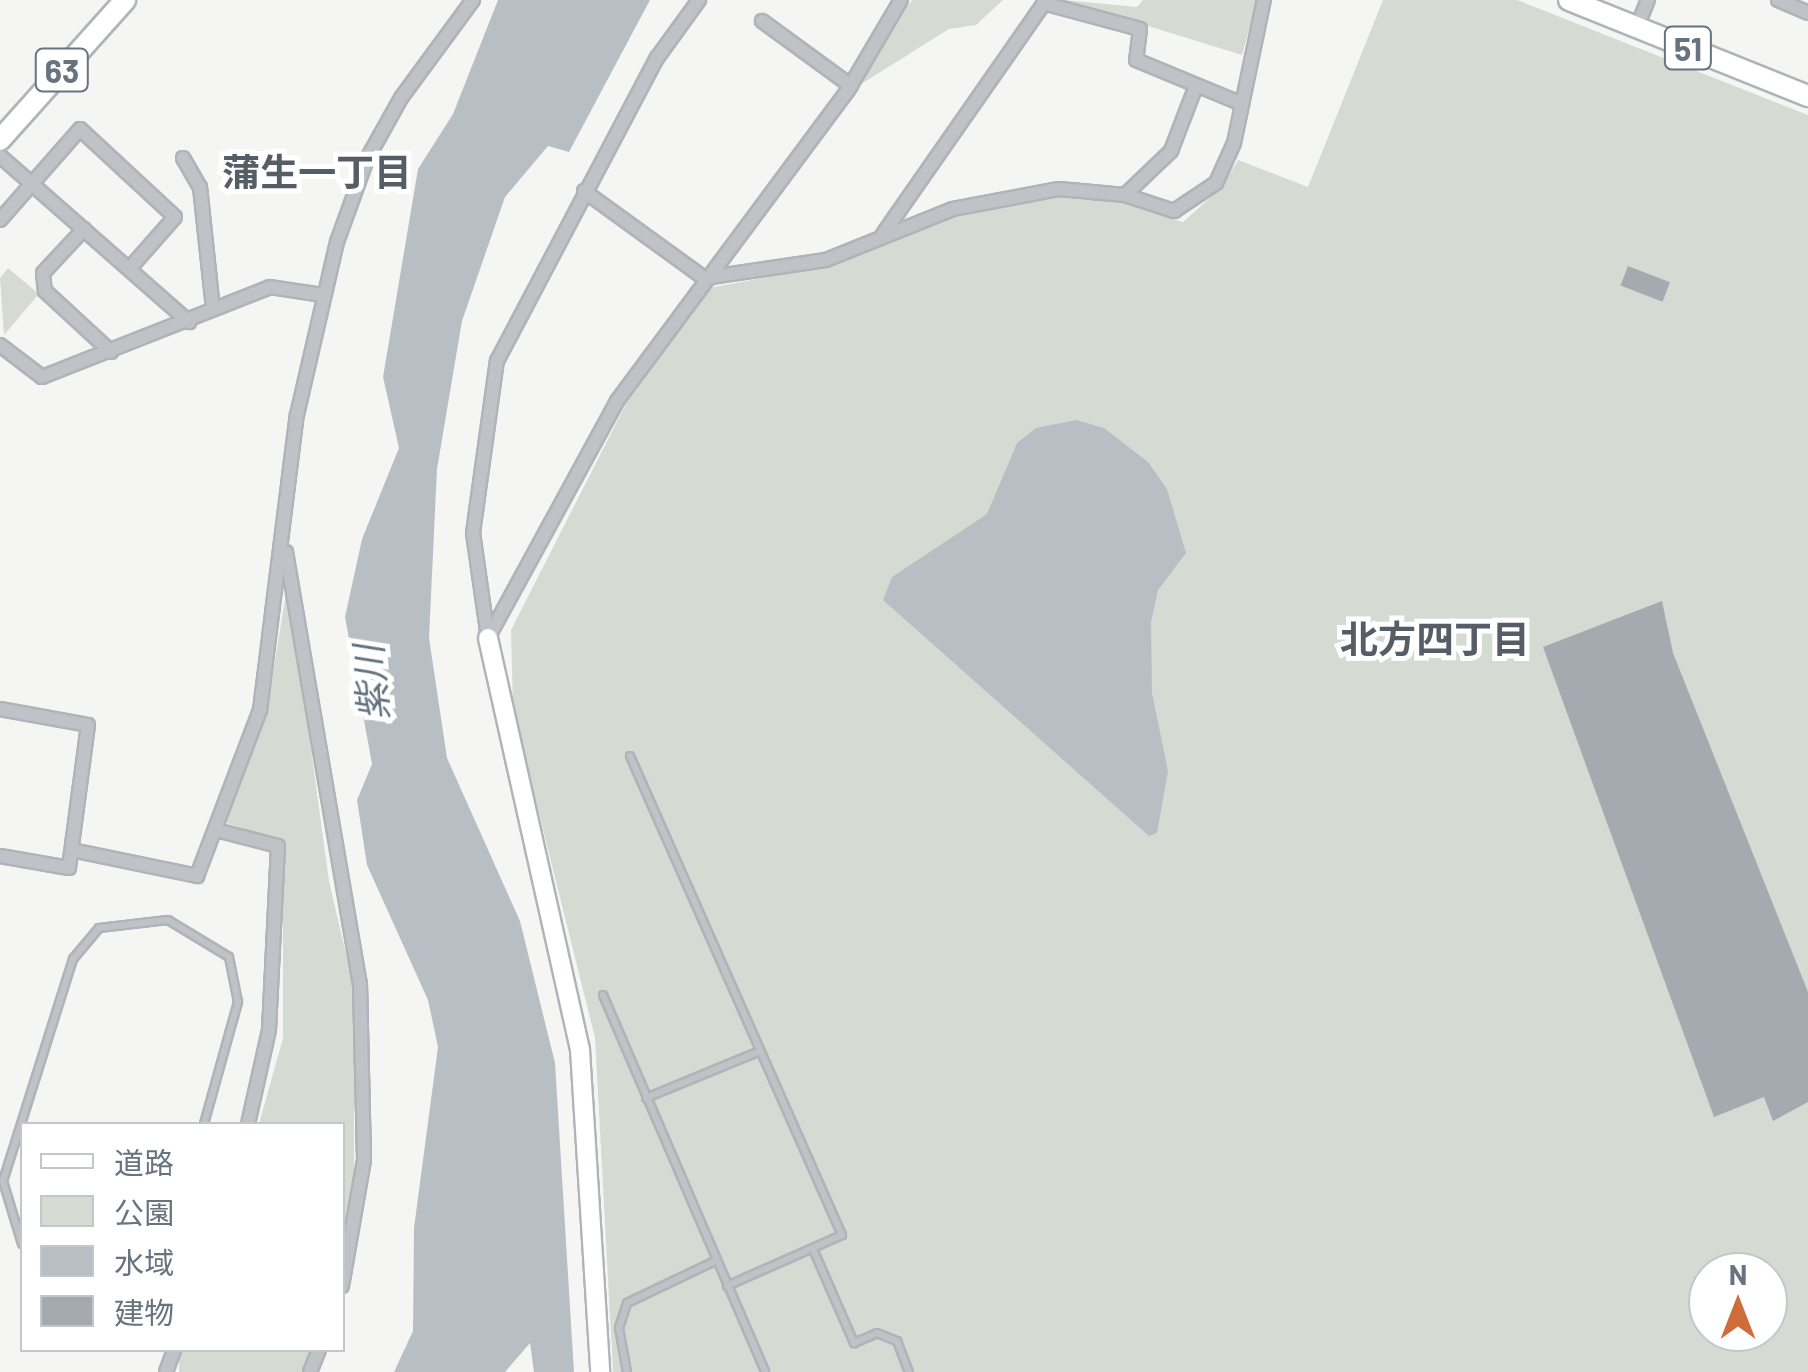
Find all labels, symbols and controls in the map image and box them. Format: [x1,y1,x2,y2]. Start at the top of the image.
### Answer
road number: 51 [1663,21,1713,75]
road number: 63 [34,43,90,97]
district label: 蒲生一丁目 [222,149,412,195]
district label: 北方四丁目 [1340,616,1530,662]
water label: 紫川 [345,643,397,723]
legend [20,1122,345,1352]
text: 道路 [114,1144,174,1180]
text: 公園 [114,1194,174,1230]
text: 水域 [114,1244,174,1280]
north arrow [1688,1252,1788,1352]
text: N [1729,1257,1747,1291]
text: 建物 [114,1294,174,1330]

